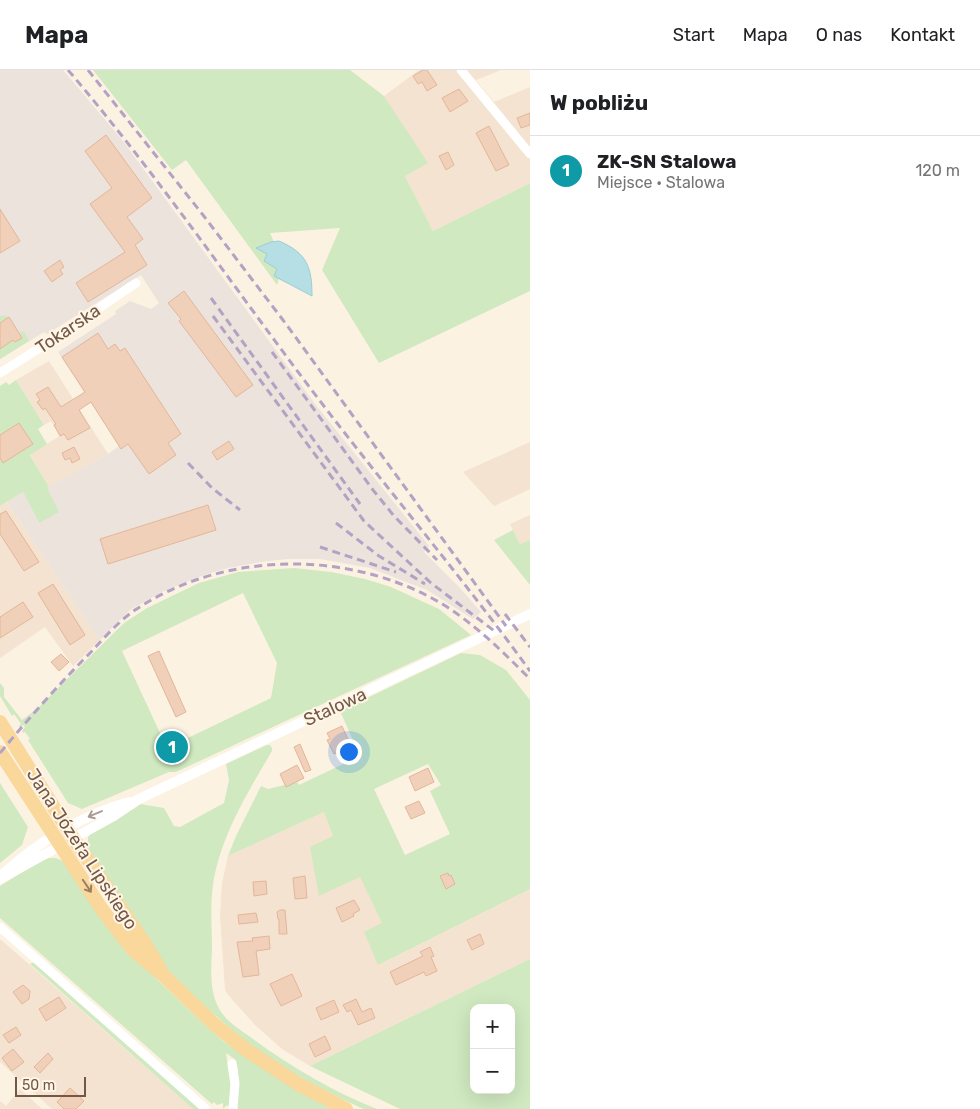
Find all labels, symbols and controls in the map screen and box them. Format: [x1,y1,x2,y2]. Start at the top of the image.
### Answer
text: Mapa [25,21,88,49]
text: Start [673,24,715,46]
text: Mapa [743,24,788,46]
text: O nas [816,24,862,46]
text: Kontakt [890,24,955,46]
text: W pobliżu [550,90,648,115]
text: ZK-SN Stalowa [597,150,737,173]
text: 1 [562,161,570,180]
text: 120 m [915,161,960,180]
text: Miejsce · Stalowa [597,173,725,192]
street label: Tokarska [32,299,104,359]
street label: Stalowa [300,683,370,731]
pin: 1 [156,728,188,766]
your location [336,739,362,765]
street label: Jana Józefa Lipskiego [22,764,142,934]
one-way arrow [88,809,103,819]
one-way arrow [82,879,92,893]
map controls [470,1004,515,1094]
button: + [470,1004,515,1049]
button: − [470,1049,515,1094]
scale bar [15,1074,86,1097]
text: 50 m [22,1077,55,1094]

